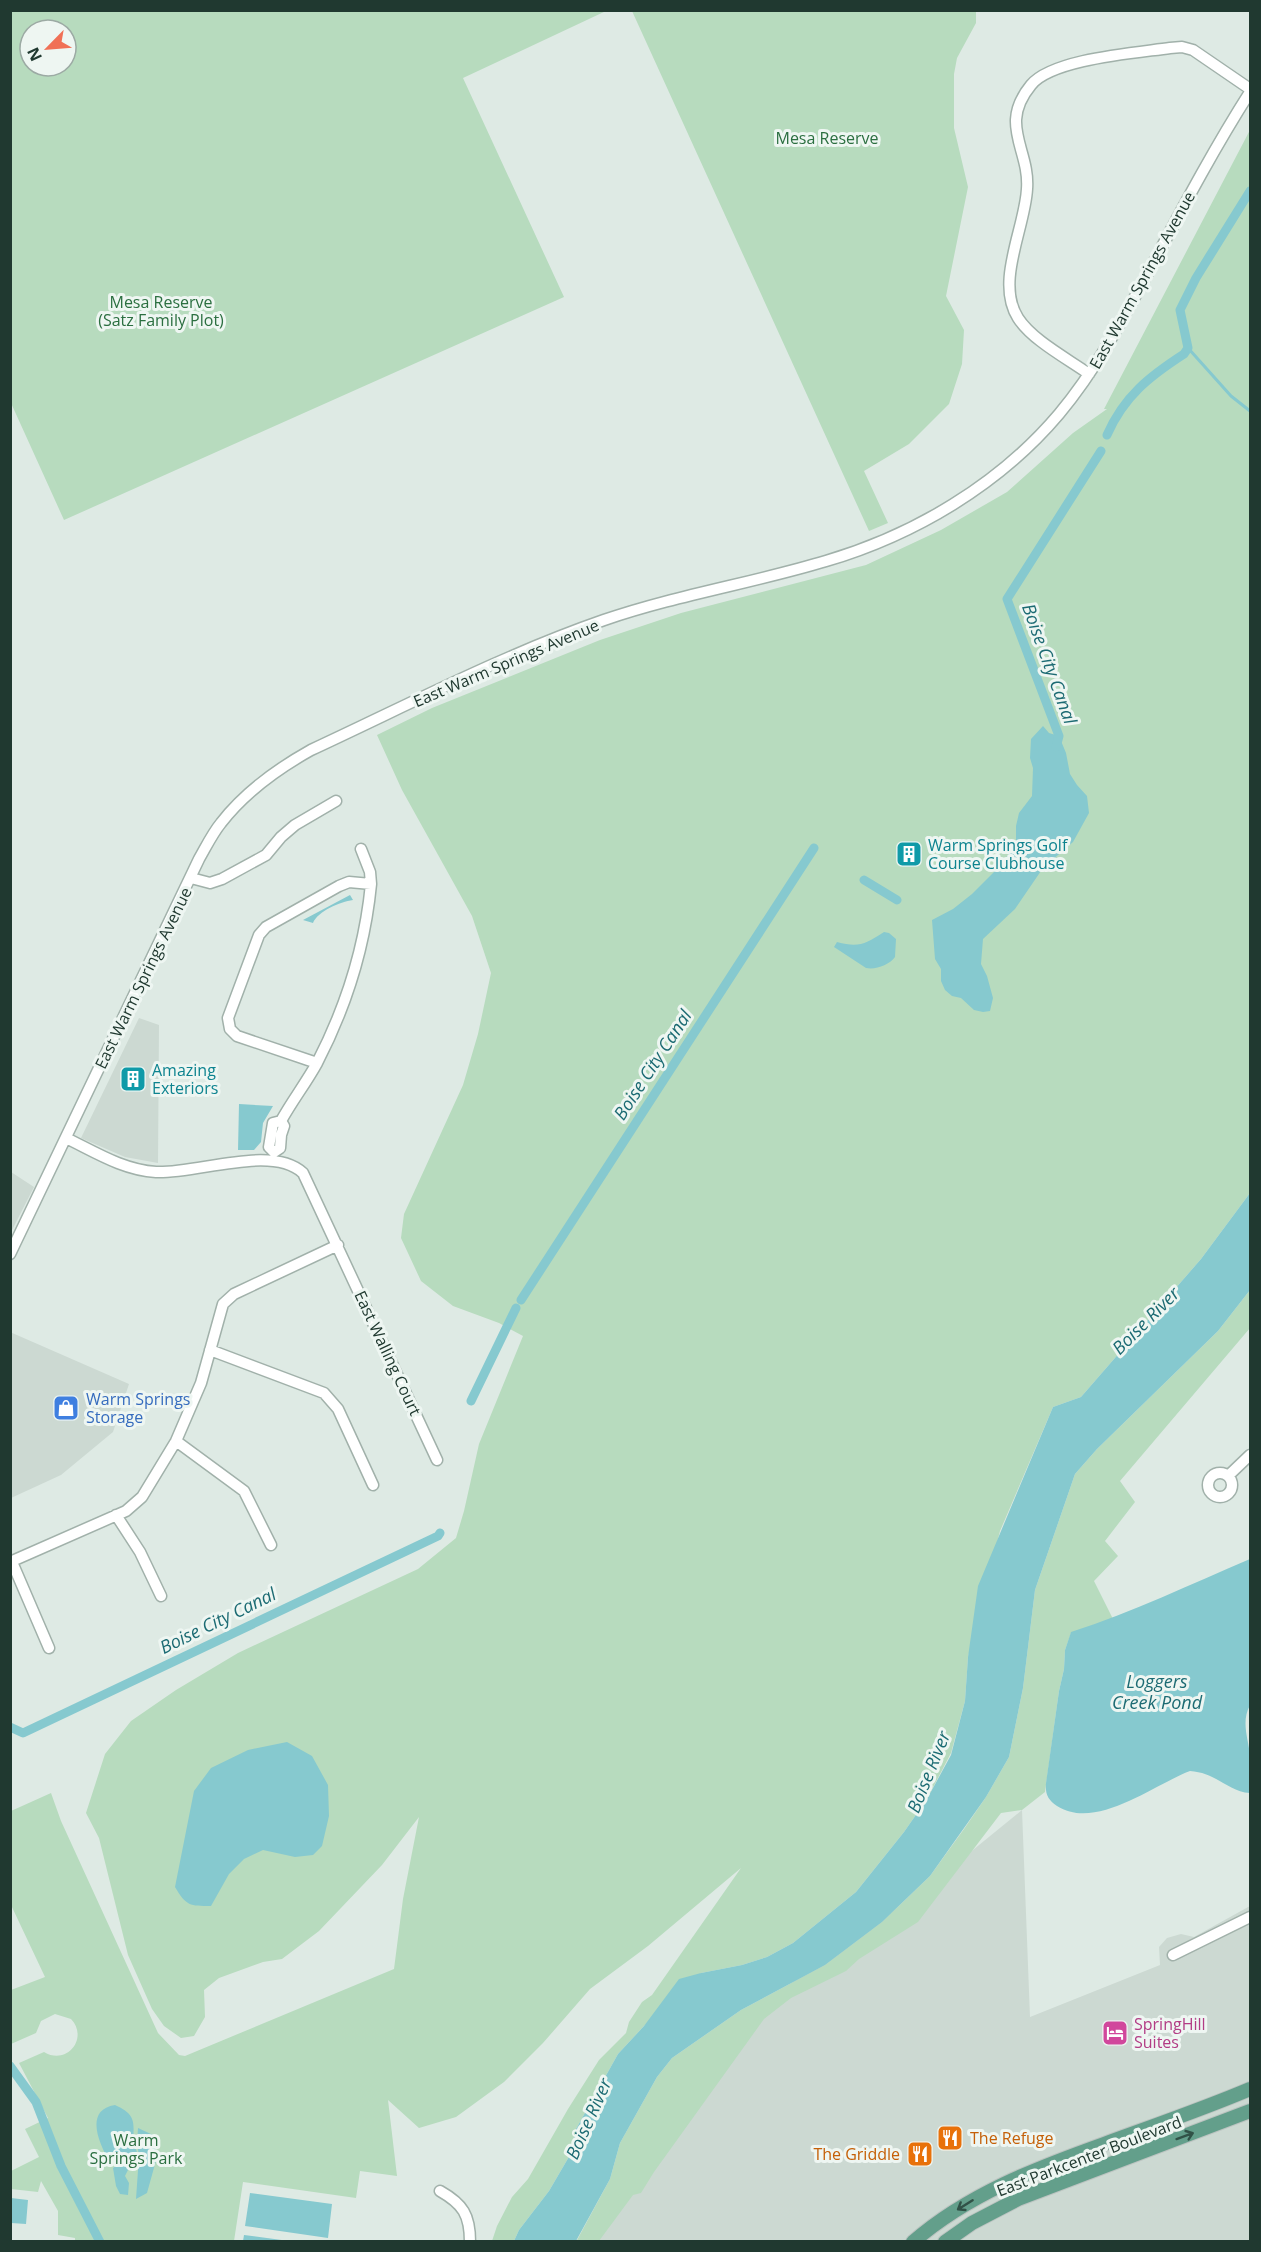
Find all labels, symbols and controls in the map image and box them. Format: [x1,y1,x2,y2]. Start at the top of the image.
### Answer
north arrow [18,18,78,78]
text: N [22,44,47,65]
park label: Mesa Reserve [775,127,879,149]
street label: East Warm Springs Avenue [1084,187,1200,373]
park label: Mesa Reserve (Satz Family Plot) [98,291,224,331]
water label: Boise City Canal [1017,600,1083,728]
street label: East Warm Springs Avenue [410,614,602,712]
place label: Warm Springs Golf Course Clubhouse [928,834,1069,874]
building icon: Warm Springs Golf Course Clubhouse [894,839,924,869]
street label: East Warm Springs Avenue [89,883,197,1073]
water label: Boise City Canal [608,1004,697,1124]
place label: Amazing Exteriors [152,1059,218,1099]
building icon: Amazing Exteriors [118,1064,148,1094]
water label: Boise River [1106,1281,1185,1359]
street label: East Walling Court [349,1287,427,1419]
place label: Warm Springs Storage [86,1388,190,1428]
shop icon: Warm Springs Storage [51,1393,81,1423]
water label: Boise City Canal [155,1581,280,1659]
water label: Loggers Creek Pond [1112,1669,1203,1714]
water label: Boise River [901,1726,956,1816]
place label: SpringHill Suites [1134,2013,1206,2053]
hotel icon: SpringHill Suites [1100,2018,1130,2048]
water label: Boise River [560,2074,617,2163]
street label: East Parkcenter Boulevard [993,2111,1185,2201]
restaurant icon: The Refuge [935,2123,965,2153]
place label: The Refuge [970,2127,1054,2149]
park label: Warm Springs Park [90,2129,183,2169]
one-way arrow [1175,2129,1194,2140]
restaurant icon: The Griddle [905,2139,935,2169]
place label: The Griddle [813,2143,900,2165]
one-way arrow [957,2200,974,2212]

